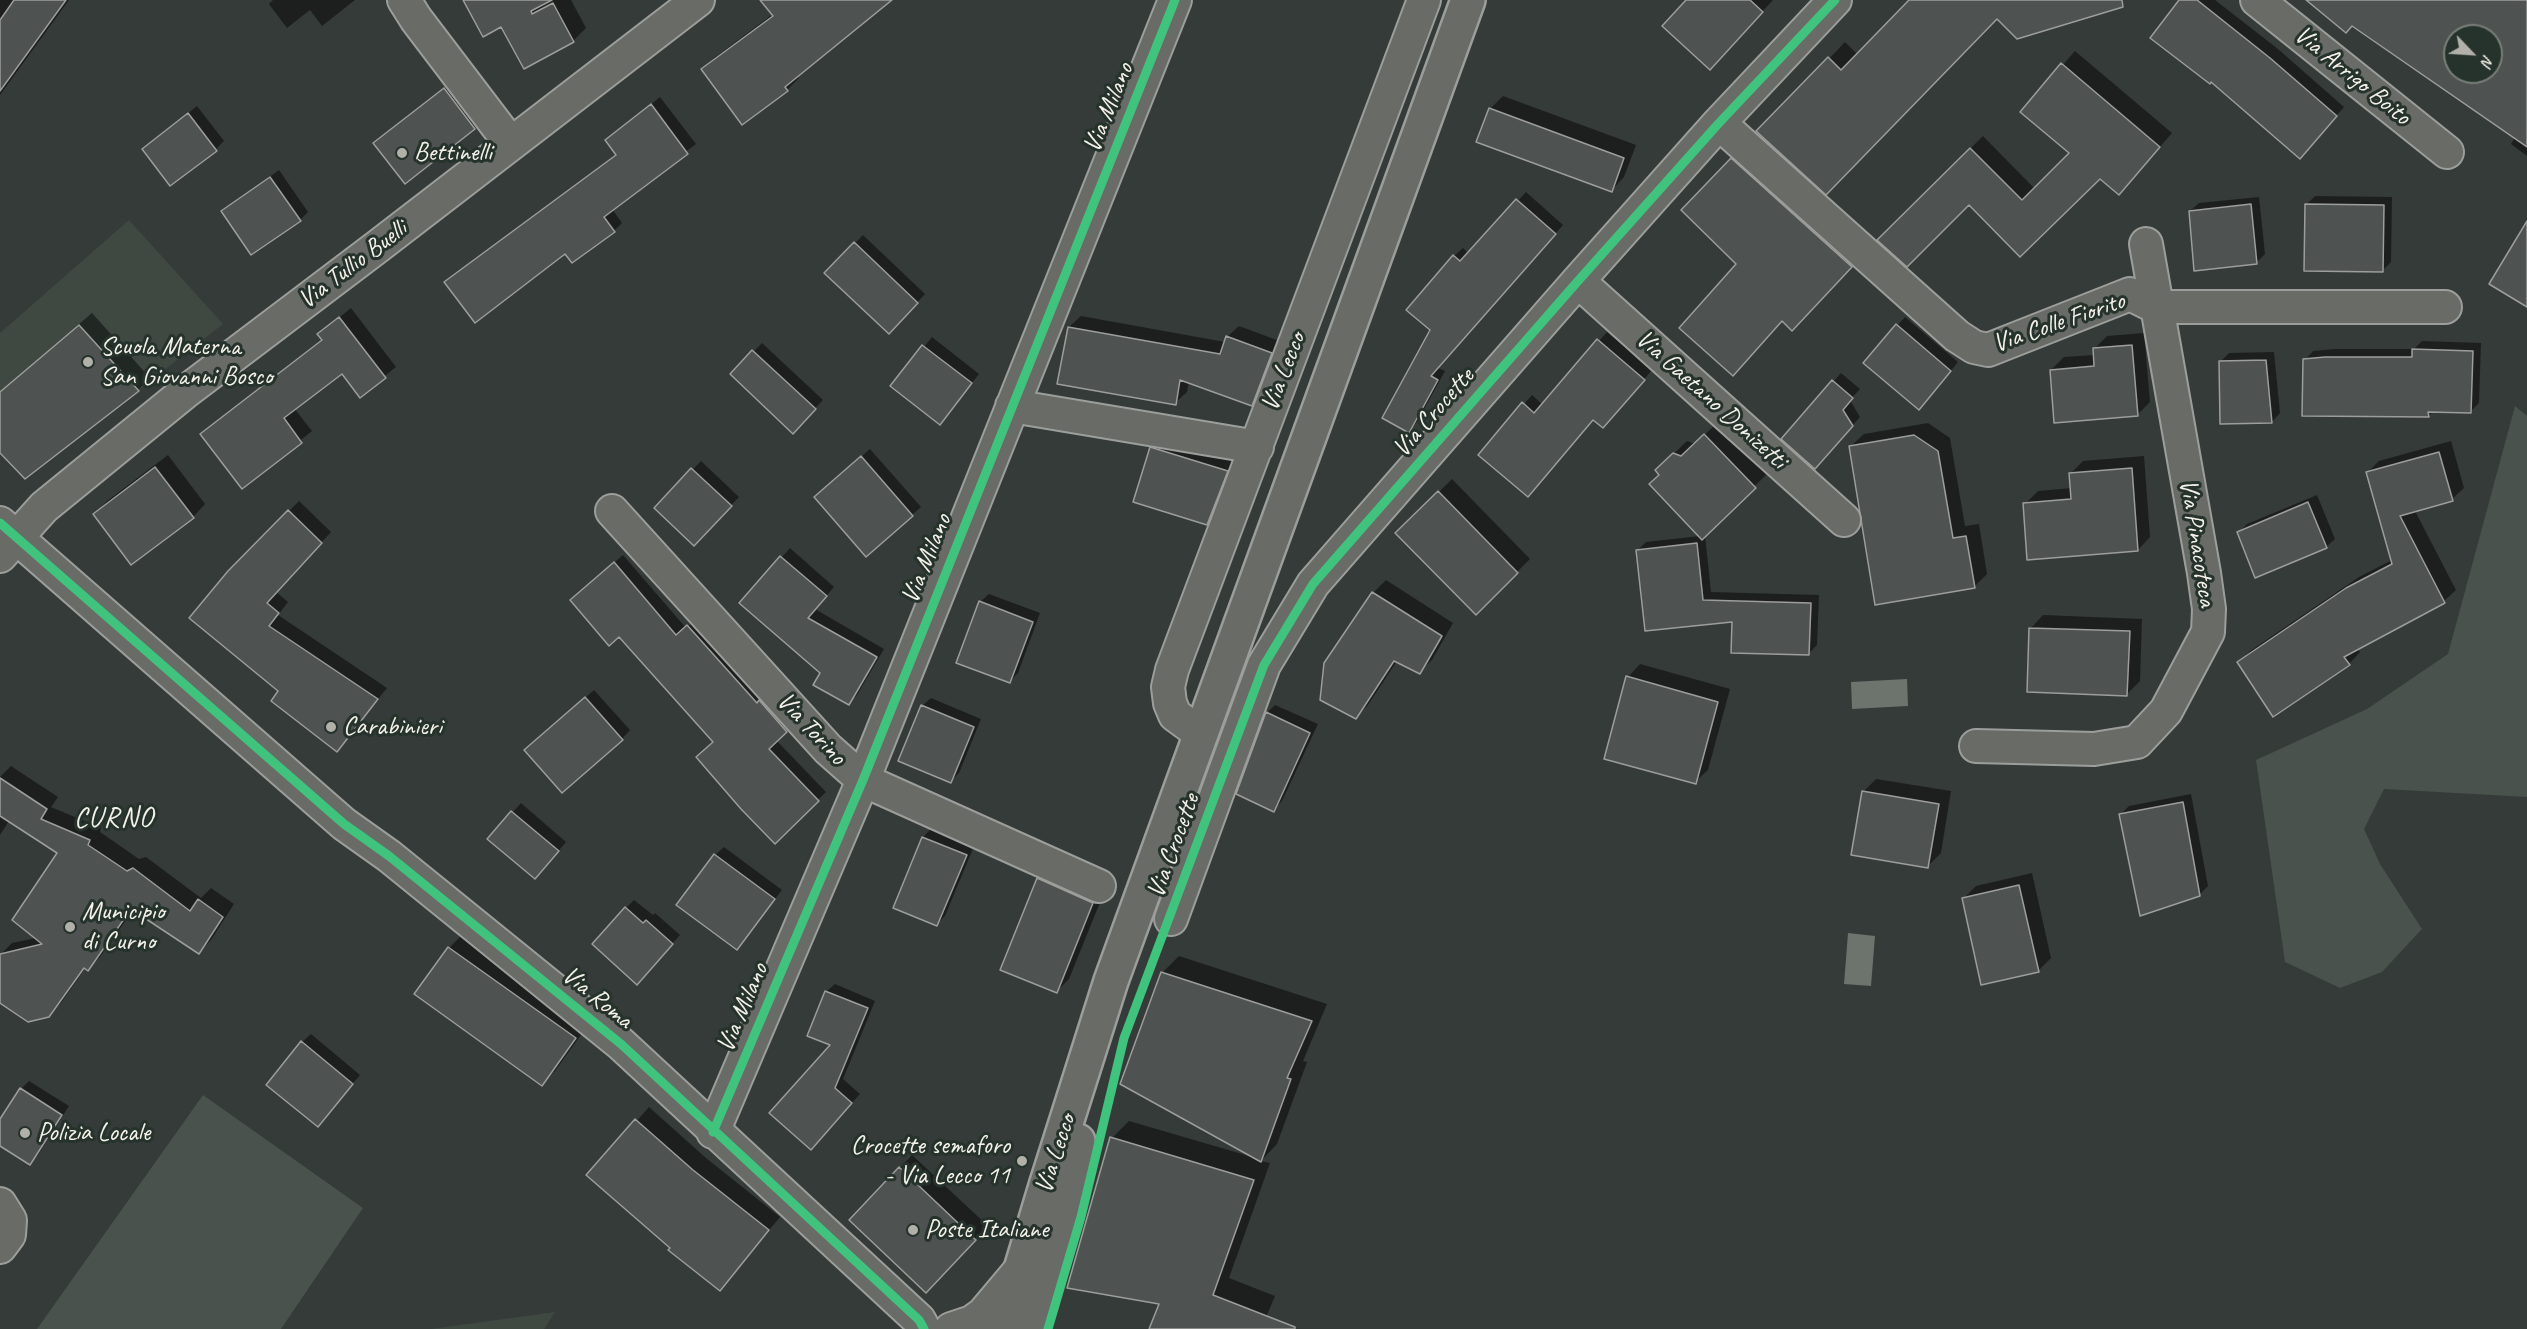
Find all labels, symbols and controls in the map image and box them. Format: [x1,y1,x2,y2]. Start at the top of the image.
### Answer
street label: Via Arrigo Boito [2287,20,2417,132]
north arrow [2443,24,2503,84]
text: N [2476,52,2499,69]
street label: Via Milano [1077,59,1141,157]
place label: Bettinelli [414,137,492,169]
marker: Bettinelli [395,146,409,160]
street label: Via Tullio Buelli [292,214,414,316]
street label: Via Colle Fiorito [1989,286,2129,360]
street label: Via Gaetano Donizetti [1629,324,1793,476]
street label: Via Lecco [1255,328,1313,416]
place label: Scuola Materna San Giovanni Bosco [100,331,272,392]
marker: Scuola Materna San Giovanni Bosco [81,355,95,369]
street label: Via Crocette [1387,362,1481,464]
street label: Via Pinacoteca [2172,477,2222,609]
street label: Via Milano [895,510,959,608]
street label: Via Torino [770,686,852,772]
place label: Carabinieri [343,711,442,743]
marker: Carabinieri [324,720,338,734]
street label: Via Crocette [1141,790,1207,902]
district label: CURNO [75,802,153,836]
place label: Municipio di Curno [82,896,164,958]
marker: Municipio di Curno [63,920,77,934]
street label: Via Milano [710,959,776,1057]
street label: Via Roma [555,960,639,1036]
street label: Via Lecco [1029,1110,1083,1198]
place label: Polizia Locale [37,1117,150,1149]
marker: Polizia Locale [18,1126,32,1140]
place label: Crocette semaforo - Via Lecco 11 [851,1130,1010,1192]
marker: Crocette semaforo - Via Lecco 11 [1015,1154,1029,1168]
place label: Poste Italiane [925,1214,1048,1246]
marker: Poste Italiane [906,1223,920,1237]

